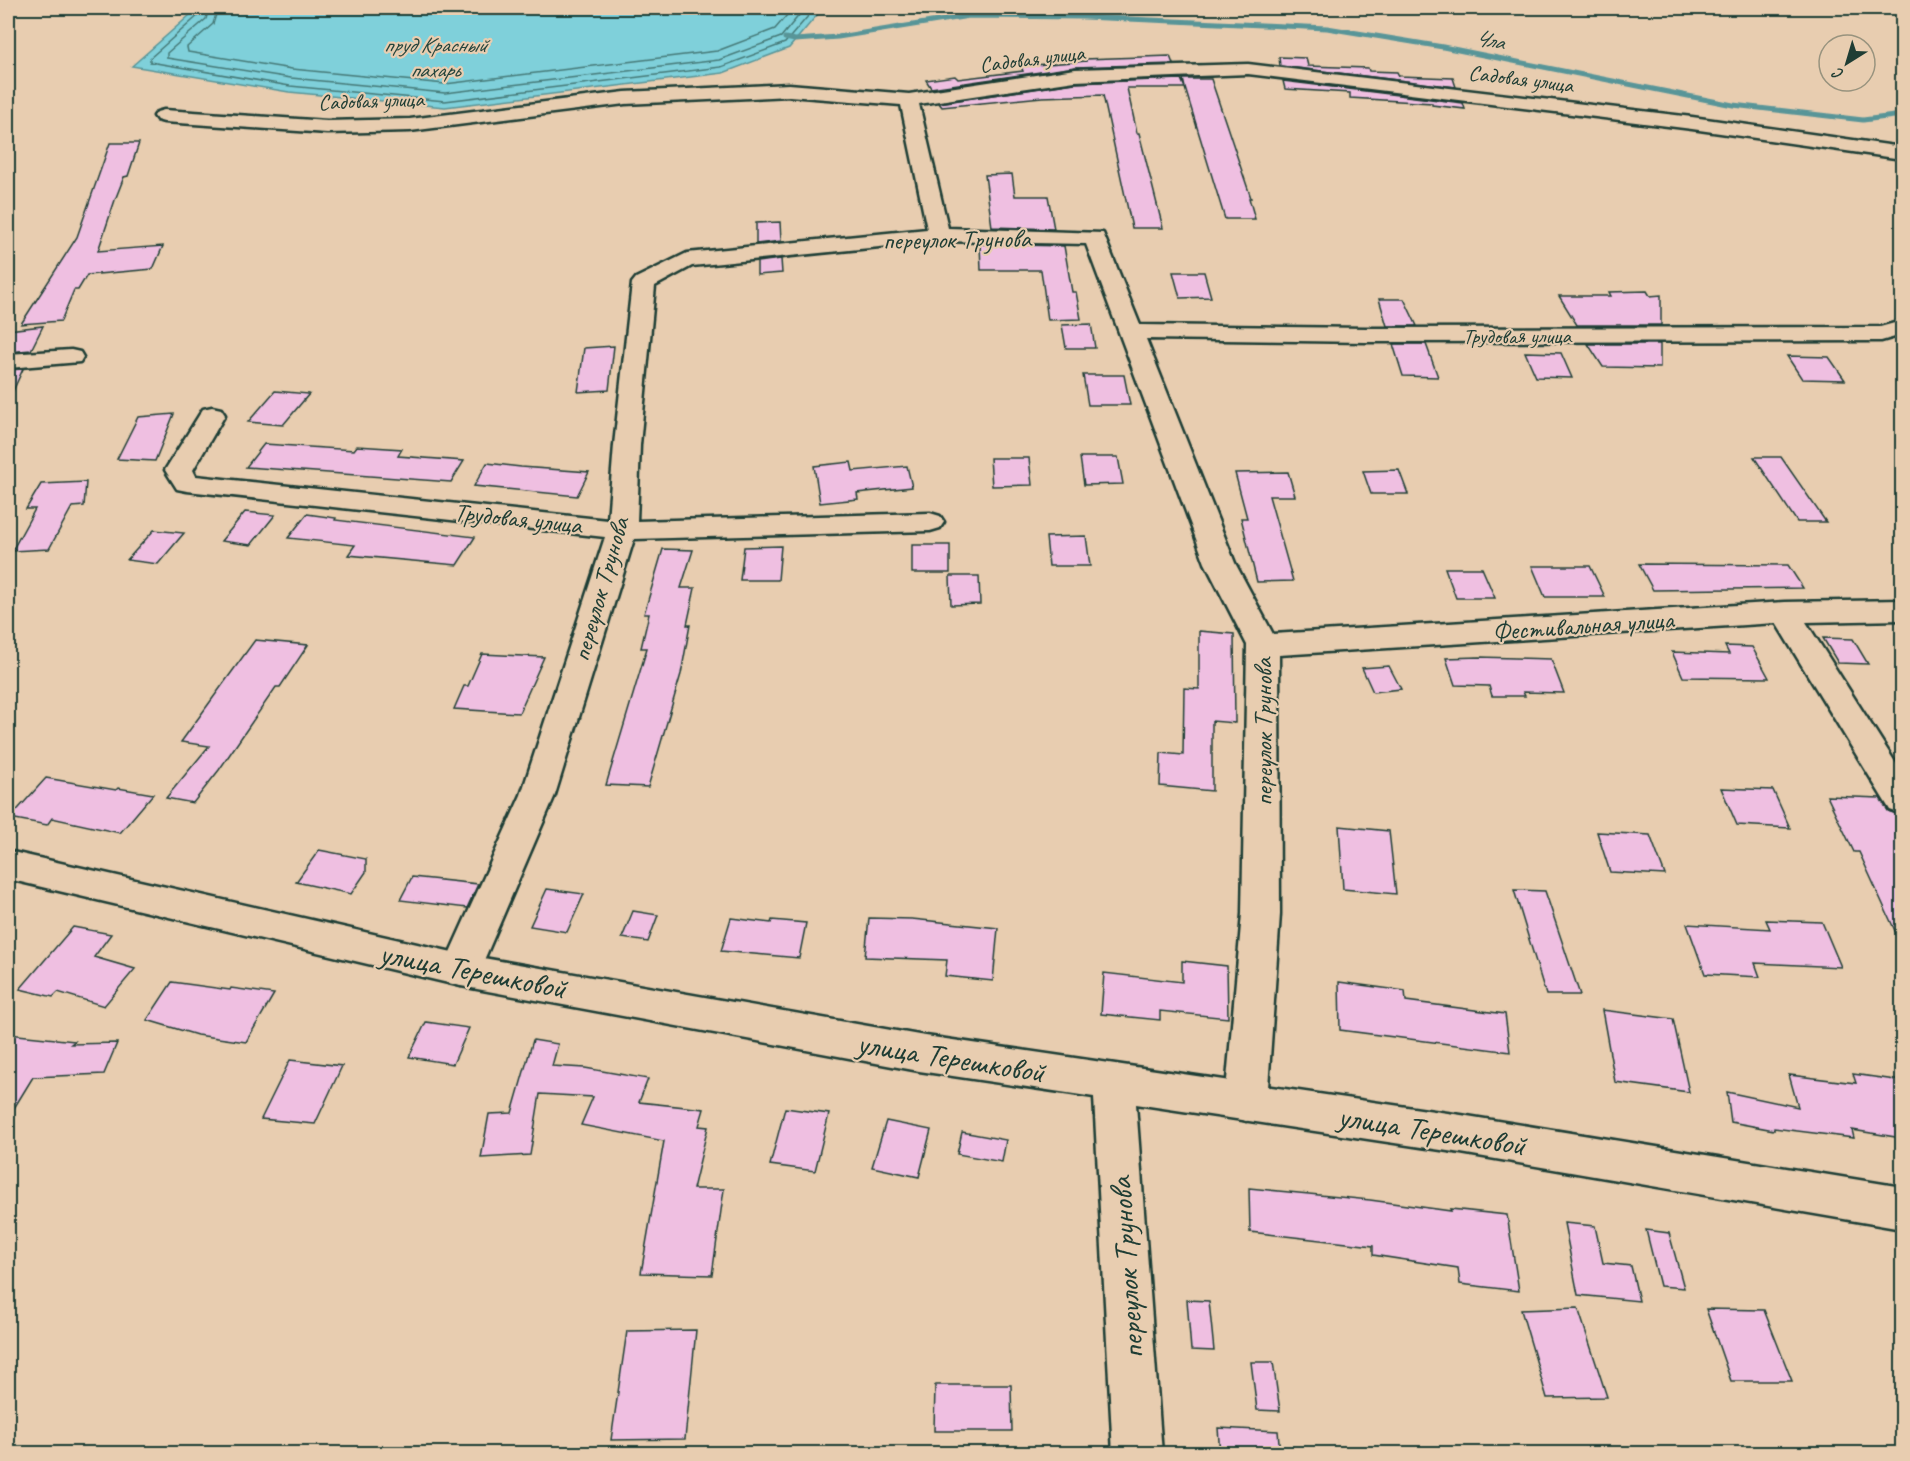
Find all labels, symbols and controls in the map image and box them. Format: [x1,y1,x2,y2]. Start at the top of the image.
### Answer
water label: Чла [1473,23,1509,57]
water label: пруд Красный пахарь [384,31,491,84]
north arrow [1817,33,1877,93]
street label: Садовая улица [978,38,1088,79]
street label: Садовая улица [1467,59,1576,99]
text: С [1828,63,1848,85]
street label: Садовая улица [318,85,426,117]
street label: переулок Трунова [883,222,1033,257]
street label: Трудовая улица [1463,322,1573,350]
street label: Трудовая улица [453,495,585,542]
street label: переулок Трунова [564,512,637,665]
street label: Фестивальная улица [1491,603,1676,648]
street label: переулок Трунова [1247,656,1280,806]
street label: улица Терешковой [374,932,571,1009]
street label: улица Терешковой [852,1022,1049,1093]
street label: улица Терешковой [1333,1095,1530,1166]
street label: переулок Трунова [1100,1174,1153,1360]

